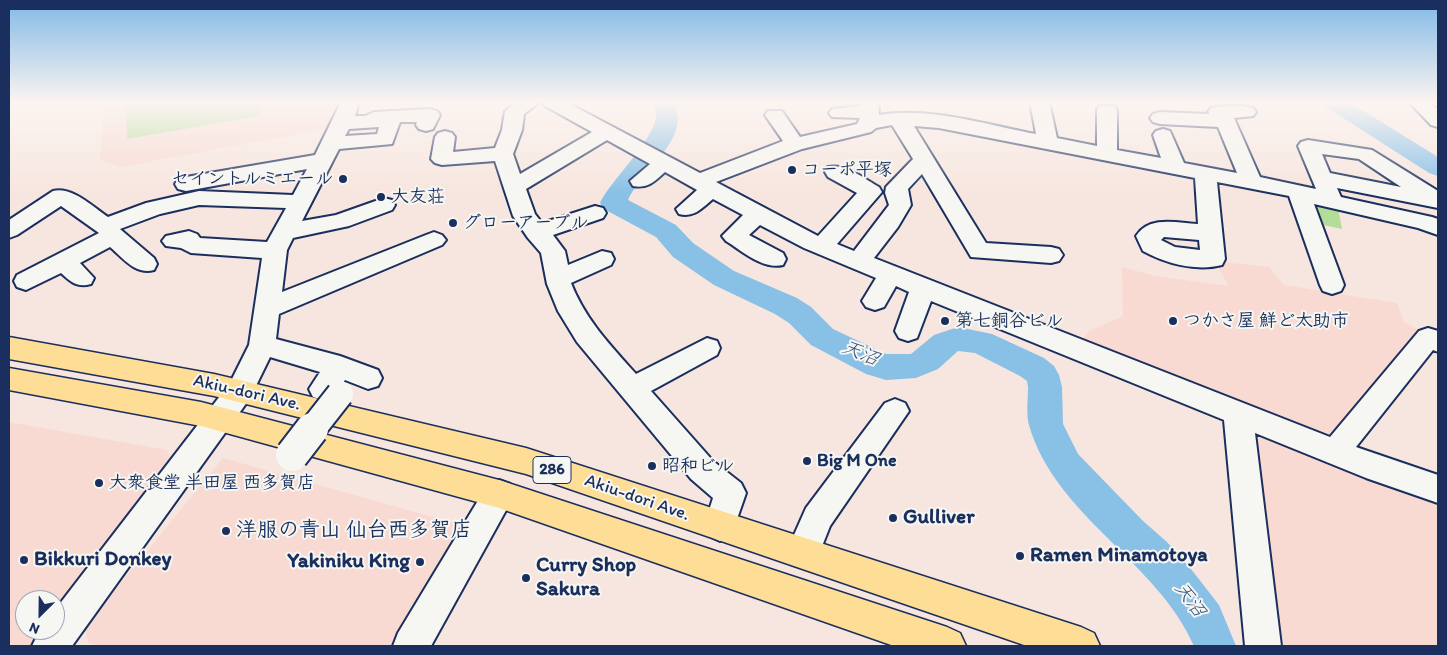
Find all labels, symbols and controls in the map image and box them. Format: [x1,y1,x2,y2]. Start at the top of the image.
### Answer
place label: コーポ平塚 [802,159,892,181]
marker: コーポ平塚 [786,164,798,176]
place label: セイントルミエール [171,168,333,190]
marker: セイントルミエール [337,173,349,185]
place label: 大友荘 [391,186,445,208]
marker: 大友荘 [375,191,387,203]
place label: グローアーブル [463,212,588,234]
marker: グローアーブル [447,217,459,229]
place label: 第七銅谷ビル [955,310,1063,332]
place label: つかさ屋 鮮ど太助市 [1183,310,1349,332]
marker: 第七銅谷ビル [939,315,951,327]
marker: つかさ屋 鮮ど太助市 [1167,315,1179,327]
water label: 天沼 [838,336,882,372]
street label: Akiu-dori Ave. [191,370,303,416]
place label: Big M One [817,450,897,472]
place label: 昭和ビル [662,455,734,477]
marker: Big M One [801,455,813,467]
road number: 286 [533,456,571,484]
marker: 昭和ビル [646,460,658,472]
street label: Akiu-dori Ave. [582,470,692,526]
place label: 大衆食堂 半田屋 西多賀店 [109,472,315,494]
marker: 大衆食堂 半田屋 西多賀店 [93,477,105,489]
place label: Gulliver [903,505,975,531]
marker: Gulliver [887,512,899,524]
place label: 洋服の青山 仙台西多賀店 [236,518,472,544]
marker: 洋服の青山 仙台西多賀店 [220,525,232,537]
place label: Ramen Minamotoya [1030,543,1208,569]
place label: Bikkuri Donkey [34,547,172,573]
place label: Yakiniku King [287,549,410,575]
marker: Ramen Minamotoya [1014,550,1026,562]
place label: Curry Shop Sakura [536,553,636,603]
marker: Bikkuri Donkey [18,554,30,566]
marker: Yakiniku King [414,556,426,568]
marker: Curry Shop Sakura [520,572,532,584]
water label: 天沼 [1169,578,1209,622]
north arrow [15,590,65,640]
text: N [27,619,42,638]

